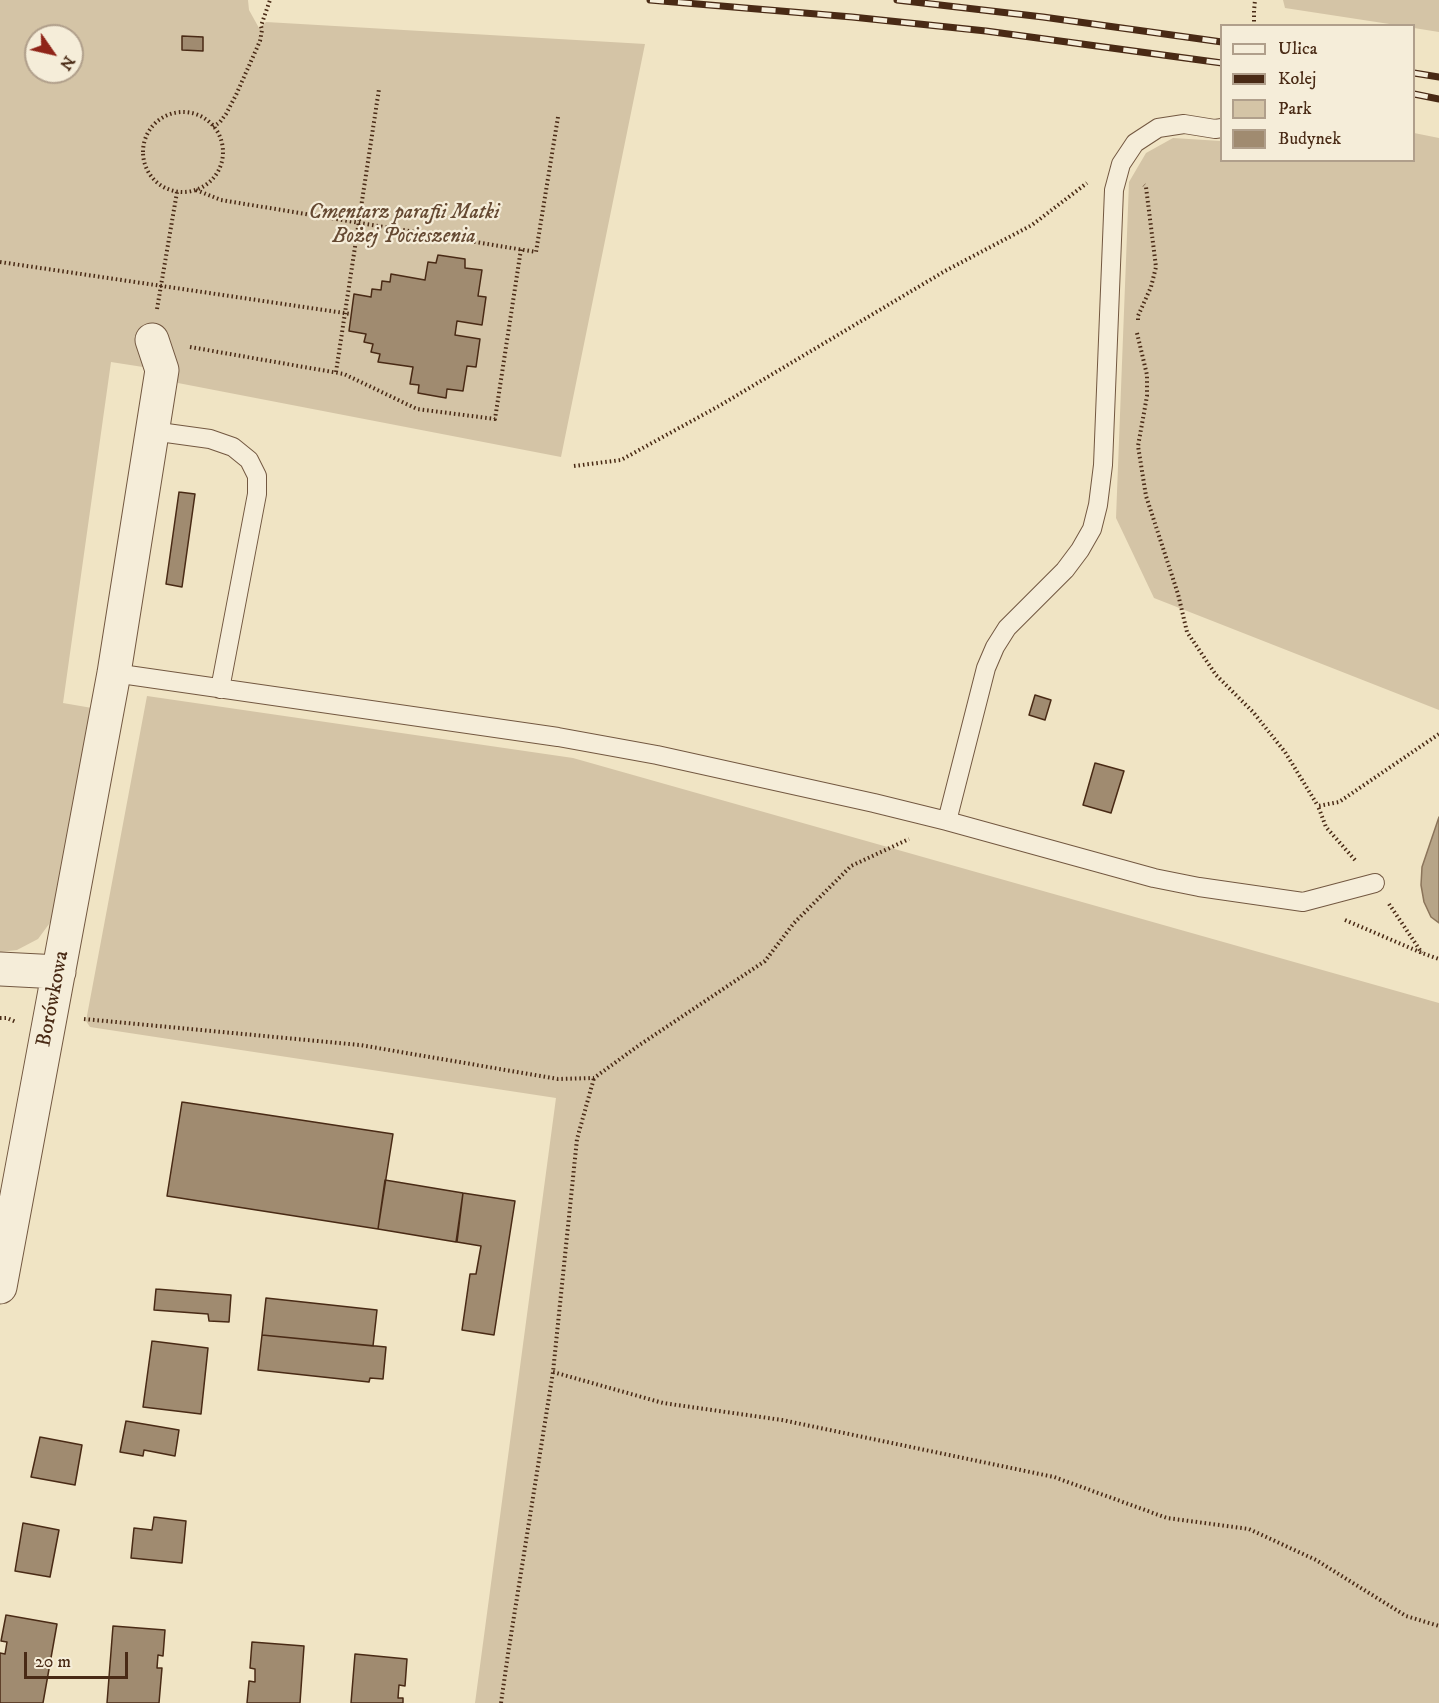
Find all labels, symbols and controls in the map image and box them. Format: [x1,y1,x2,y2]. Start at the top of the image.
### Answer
north arrow [24,24,84,84]
legend [1220,24,1415,162]
text: Ulica [1278,38,1317,60]
text: N [55,52,79,74]
text: Kolej [1278,68,1316,90]
text: Park [1278,98,1312,120]
text: Budynek [1278,128,1341,150]
park label: Cmentarz parafii Matki Bożej Pocieszenia [308,201,500,251]
street label: Borówkowa [32,949,76,1049]
scale bar [27,1640,130,1678]
text: 20 m [35,1651,71,1673]

